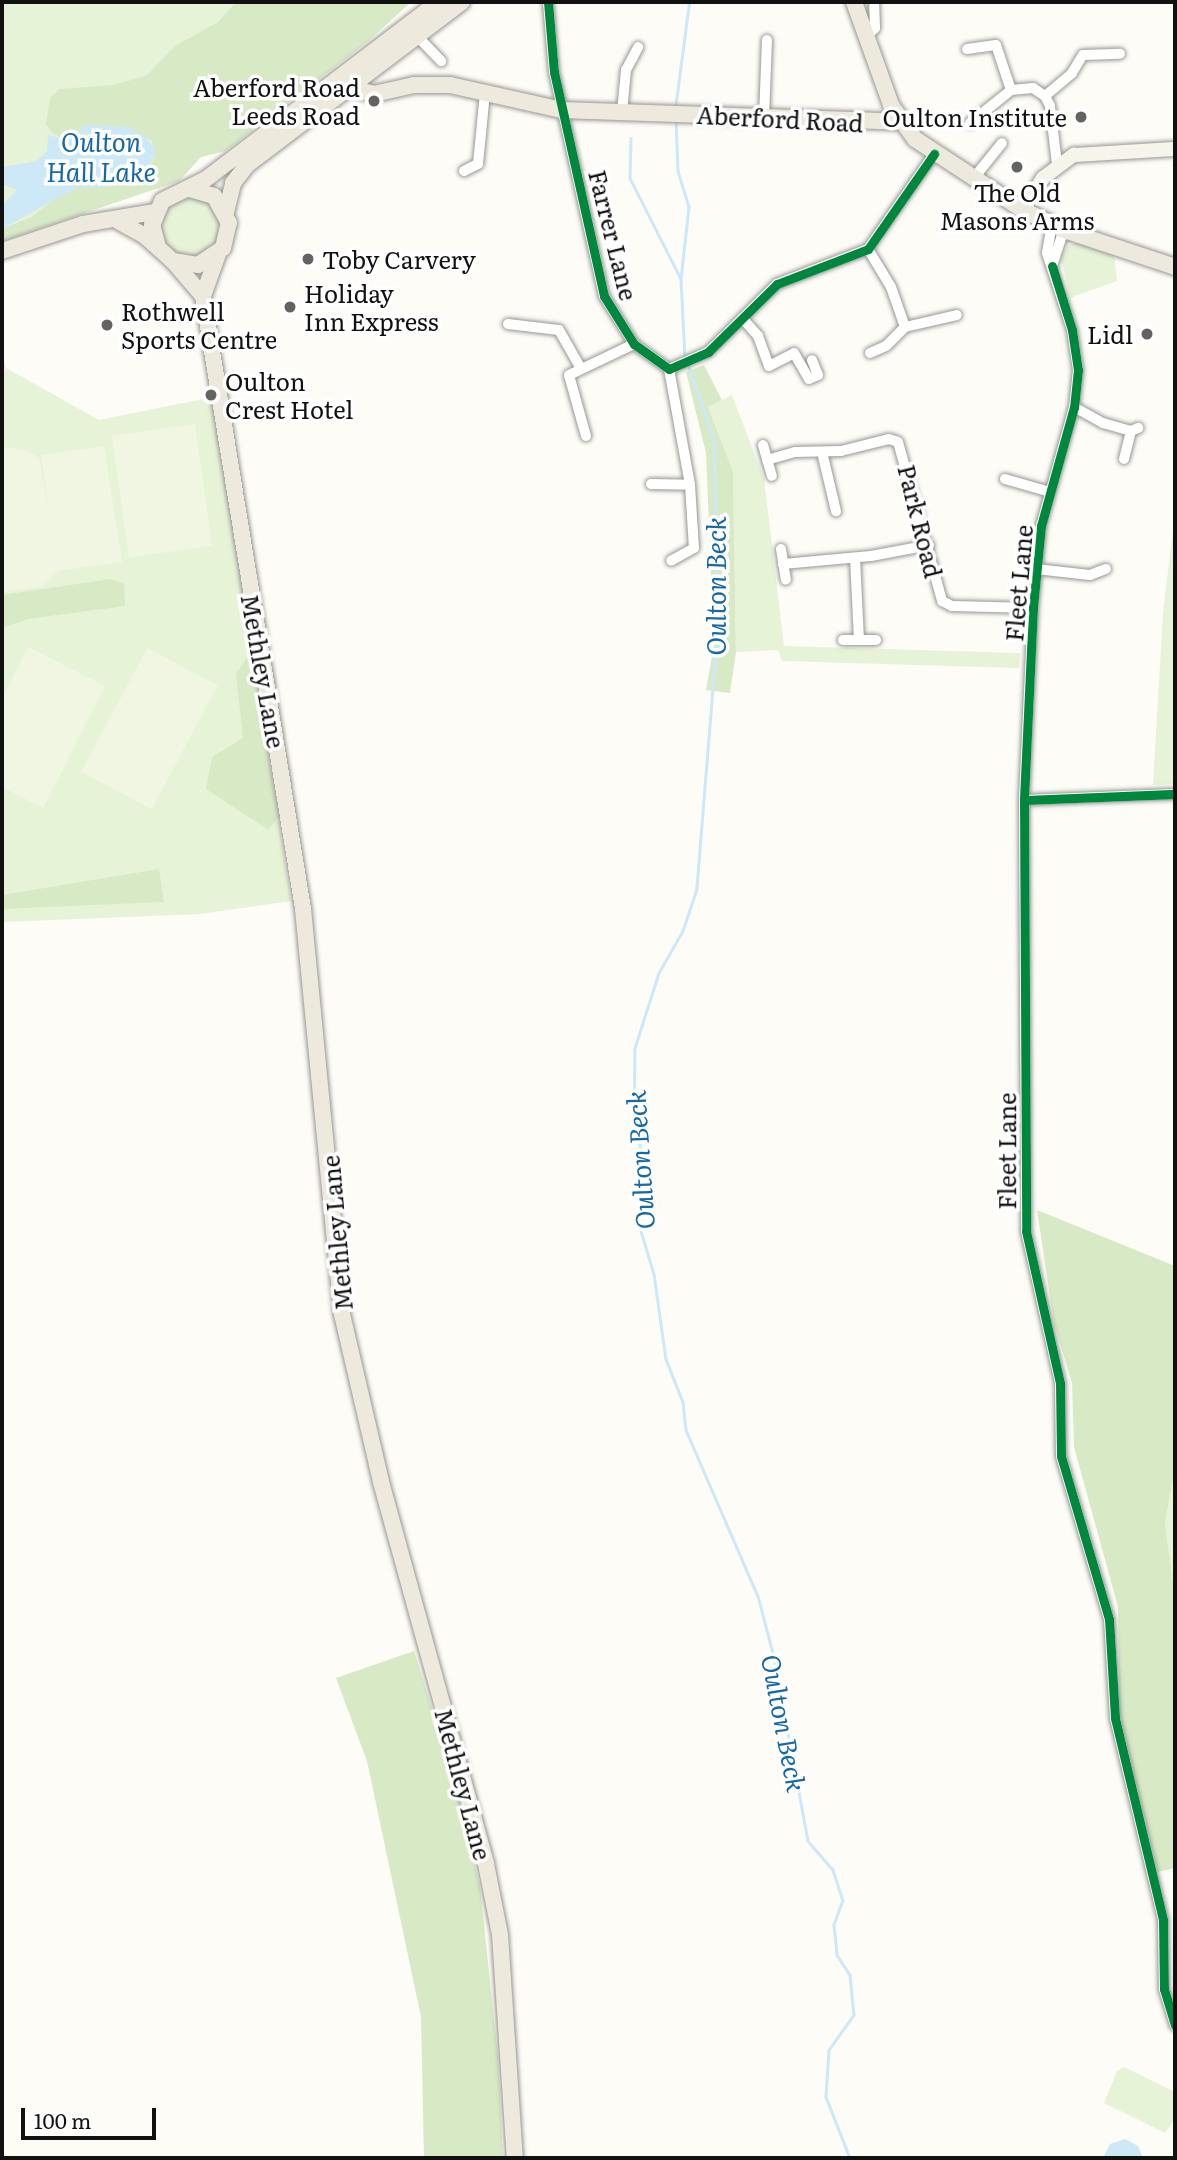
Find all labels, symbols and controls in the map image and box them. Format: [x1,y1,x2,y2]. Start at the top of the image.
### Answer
place label: Aberford Road Leeds Road [193,73,360,129]
marker: Aberford Road Leeds Road [366,93,382,109]
street label: Aberford Road [696,99,864,137]
place label: Oulton Institute [883,103,1067,131]
marker: Oulton Institute [1073,109,1089,125]
water label: Oulton Hall Lake [46,125,156,186]
marker: The Old Masons Arms [1009,159,1025,175]
street label: Farrer Lane [584,167,644,303]
place label: The Old Masons Arms [940,178,1094,234]
place label: Toby Carvery [322,245,476,273]
marker: Toby Carvery [300,251,316,267]
place label: Holiday Inn Express [304,279,439,335]
place label: Rothwell Sports Centre [121,297,277,353]
marker: Holiday Inn Express [282,299,298,315]
marker: Rothwell Sports Centre [99,317,115,333]
place label: Lidl [1087,320,1133,348]
marker: Lidl [1139,326,1155,342]
place label: Oulton Crest Hotel [225,367,353,423]
marker: Oulton Crest Hotel [203,387,219,403]
street label: Park Road [893,461,949,581]
water label: Oulton Beck [699,516,731,656]
street label: Fleet Lane [999,523,1037,643]
street label: Methley Lane [236,592,292,750]
water label: Oulton Beck [619,1089,659,1231]
street label: Fleet Lane [992,1092,1020,1210]
street label: Methley Lane [315,1154,357,1312]
water label: Oulton Beck [756,1652,814,1794]
street label: Methley Lane [430,1705,498,1863]
scale bar [24,2094,159,2138]
text: 100 m [34,2104,91,2135]

